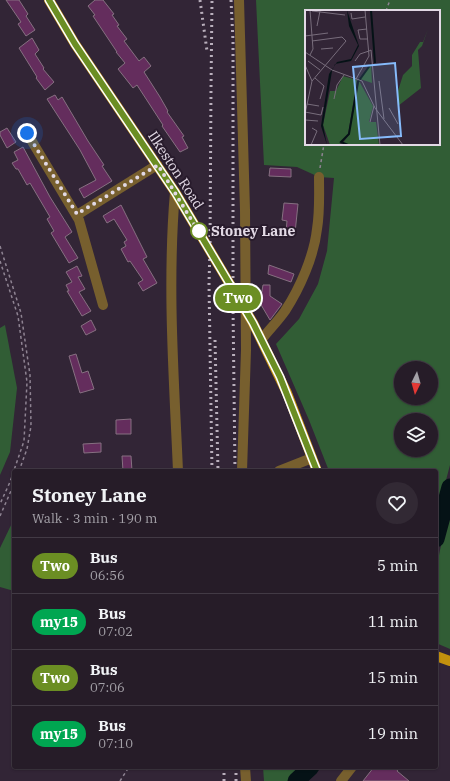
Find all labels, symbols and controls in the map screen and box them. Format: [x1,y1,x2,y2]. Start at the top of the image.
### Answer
inset map [305,10,440,145]
your location [17,123,37,143]
street label: Ilkeston Road [144,127,208,213]
marker: Stoney Lane [190,222,208,240]
place label: Stoney Lane [211,222,296,240]
line badge: Two [215,285,261,311]
text: Two [223,289,253,307]
north arrow [394,361,438,405]
map controls [394,361,438,457]
button: layers [394,413,438,457]
button: heart [376,482,418,524]
text: Stoney Lane [32,483,147,507]
text: Walk · 3 min · 190 m [32,510,157,527]
text: Bus [90,548,118,567]
text: 5 min [377,556,418,575]
text: Two [40,557,70,575]
text: 06:56 [90,567,125,584]
text: Bus [98,604,126,623]
text: 11 min [368,612,418,631]
text: my15 [40,613,78,631]
text: 07:02 [98,623,133,640]
text: Bus [90,660,118,679]
text: 15 min [368,668,418,687]
text: Two [40,669,70,687]
text: 07:06 [90,679,125,696]
text: Bus [98,716,126,735]
text: 19 min [368,724,418,743]
text: my15 [40,725,78,743]
text: 07:10 [98,735,133,752]

